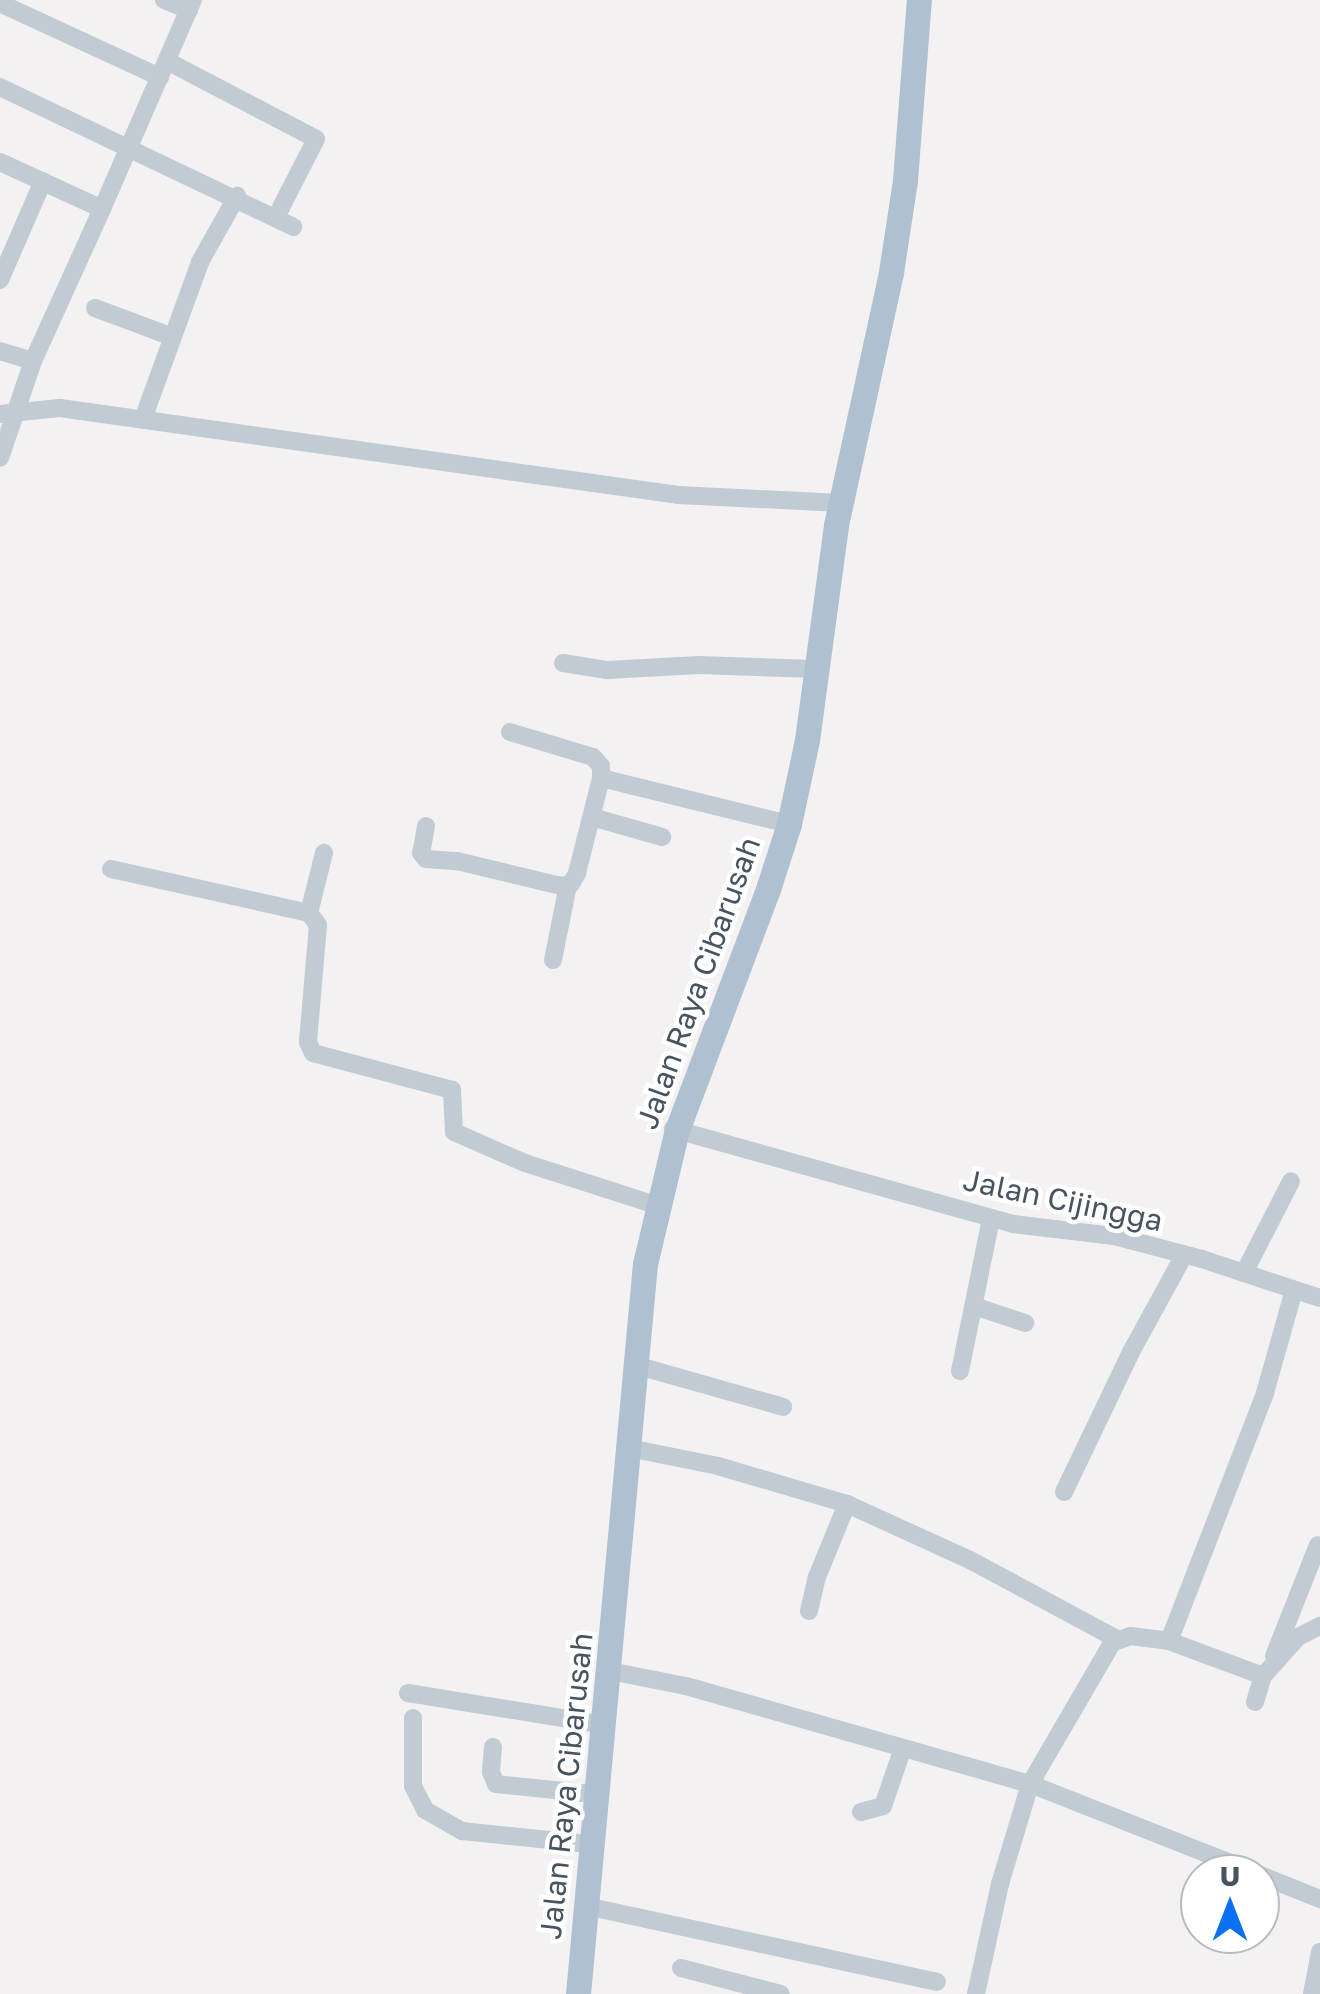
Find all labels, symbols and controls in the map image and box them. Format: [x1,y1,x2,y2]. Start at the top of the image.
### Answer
street label: Jalan Raya Cibarusah [628,832,768,1134]
street label: Jalan Cijingga [960,1161,1166,1239]
street label: Jalan Raya Cibarusah [532,1631,600,1941]
north arrow [1180,1854,1280,1954]
text: U [1220,1859,1240,1892]

